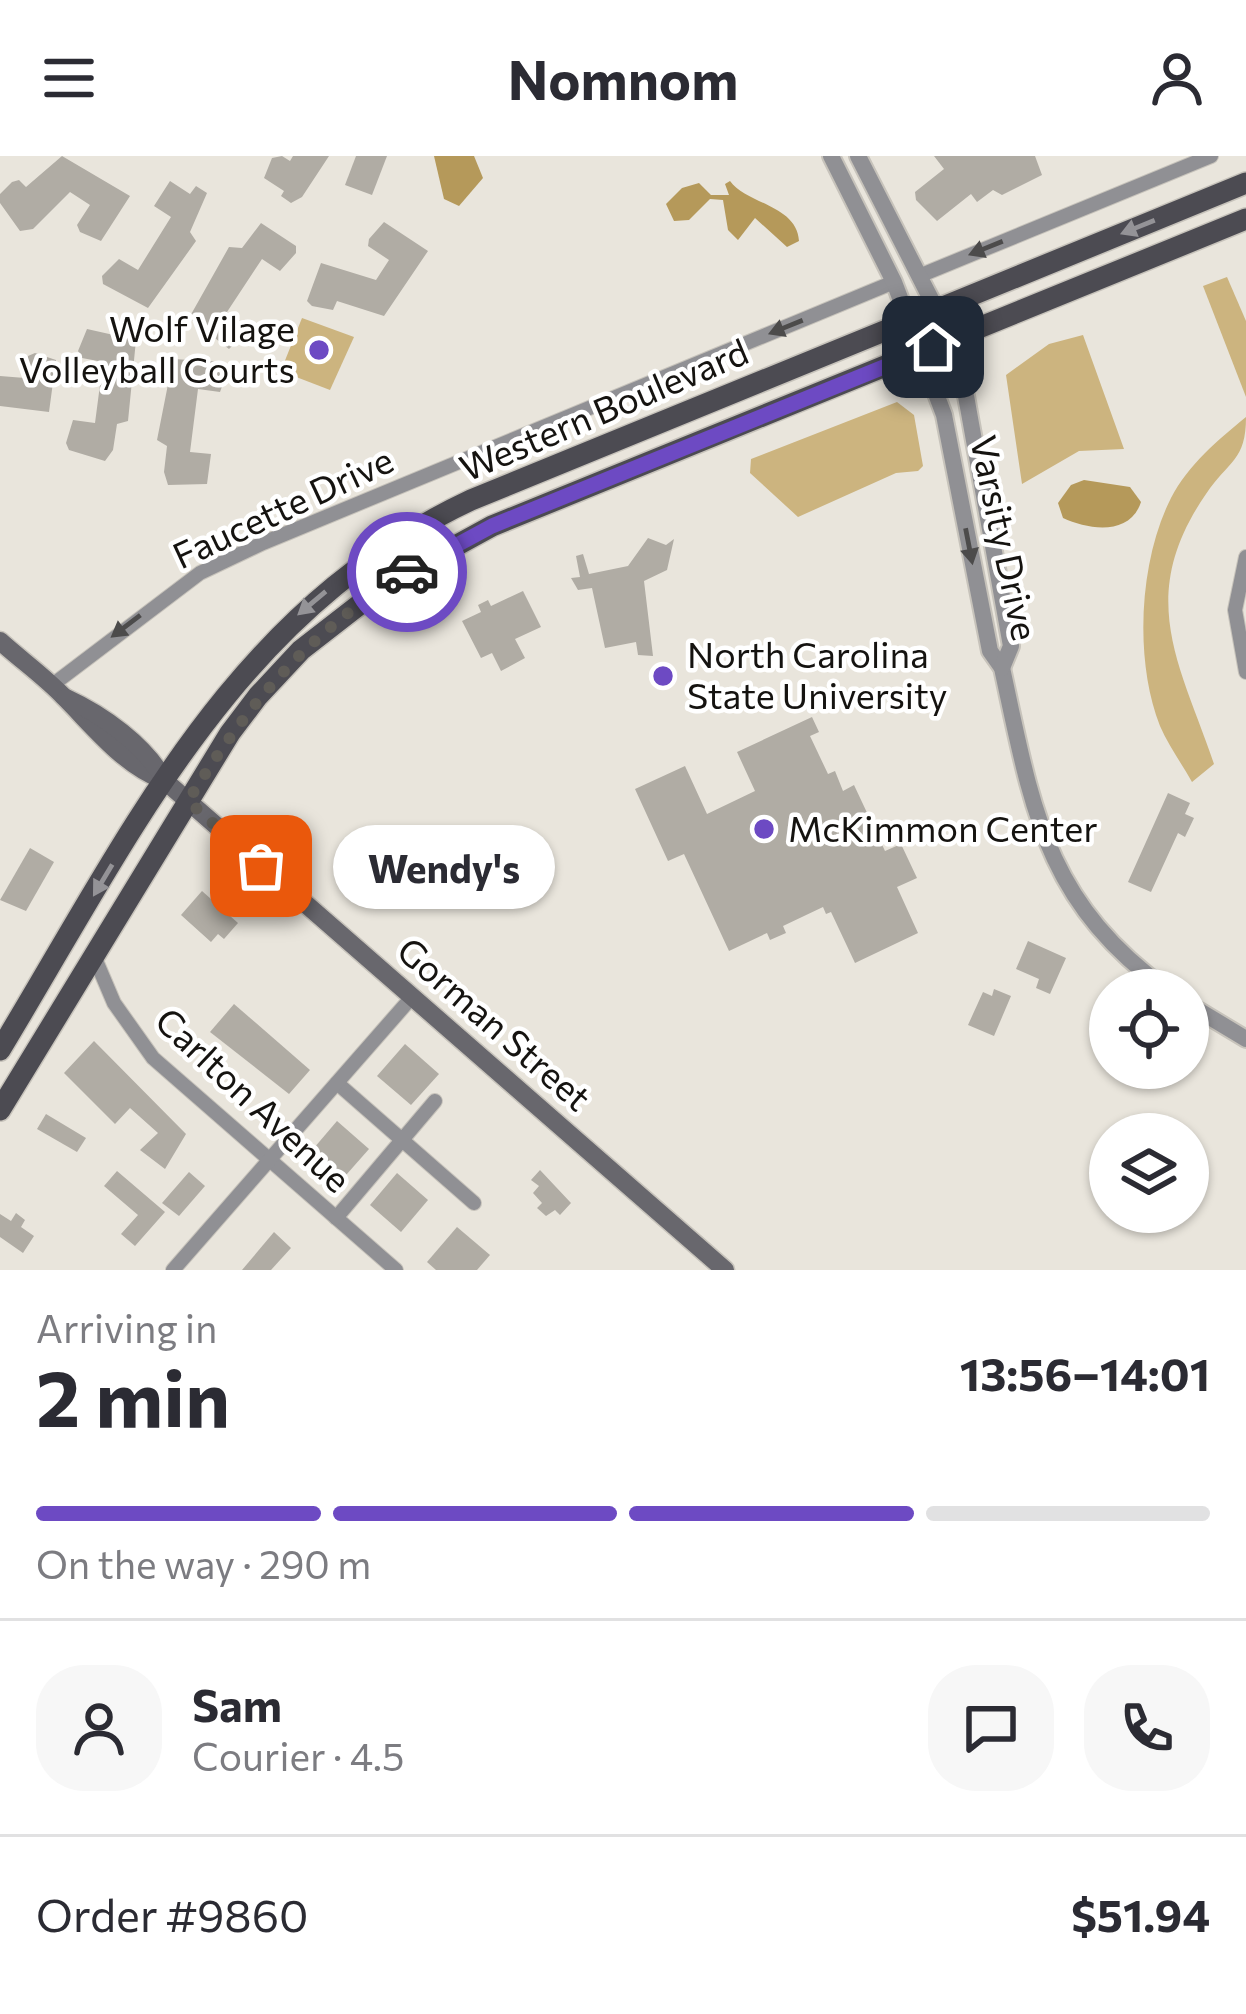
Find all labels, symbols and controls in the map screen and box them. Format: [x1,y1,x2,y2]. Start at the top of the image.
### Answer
icon: menu [36,45,102,111]
text: Nomnom [508,45,738,111]
icon: person [1144,45,1210,111]
one-way arrow [1119,218,1155,237]
one-way arrow [968,239,1004,258]
pin [882,296,984,398]
place label: Wolf Vilage Volleyball Courts [19,305,295,390]
icon: home [900,314,966,380]
one-way arrow [767,318,803,337]
street label: Western Boulevard [452,328,754,489]
marker: Wolf Vilage Volleyball Courts [306,337,332,363]
street label: Varsity Drive [963,431,1049,644]
street label: Faucette Drive [165,436,399,576]
courier [347,512,467,632]
one-way arrow [960,528,979,565]
icon: car [374,539,440,605]
one-way arrow [296,590,327,616]
one-way arrow [110,613,142,637]
place label: North Carolina State University [687,631,948,716]
marker: North Carolina State University [650,663,676,689]
place label: McKimmon Center [788,805,1098,849]
pin [210,815,312,917]
marker: McKimmon Center [751,816,777,842]
callout: Wendy's [333,824,555,908]
icon: bag [228,833,294,899]
text: Wendy's [368,843,520,891]
one-way arrow [93,863,114,897]
street label: Gorman Street [390,927,601,1118]
map controls [1089,969,1209,1233]
button: locate [1089,969,1209,1089]
street label: Carlton Avenue [148,997,361,1200]
button: layers [1089,1113,1209,1233]
text: Arriving in [36,1303,217,1351]
text: 13:56–14:01 [960,1345,1210,1400]
text: 2 min [36,1348,230,1443]
text: On the way · 290 m [36,1539,371,1587]
button: person [36,1665,162,1791]
button: chat [928,1665,1054,1791]
button: phone [1084,1665,1210,1791]
text: Sam [192,1676,282,1731]
text: Courier · 4.5 [192,1731,404,1779]
text: Order #9860 [36,1886,308,1941]
text: $51.94 [1071,1886,1210,1941]

